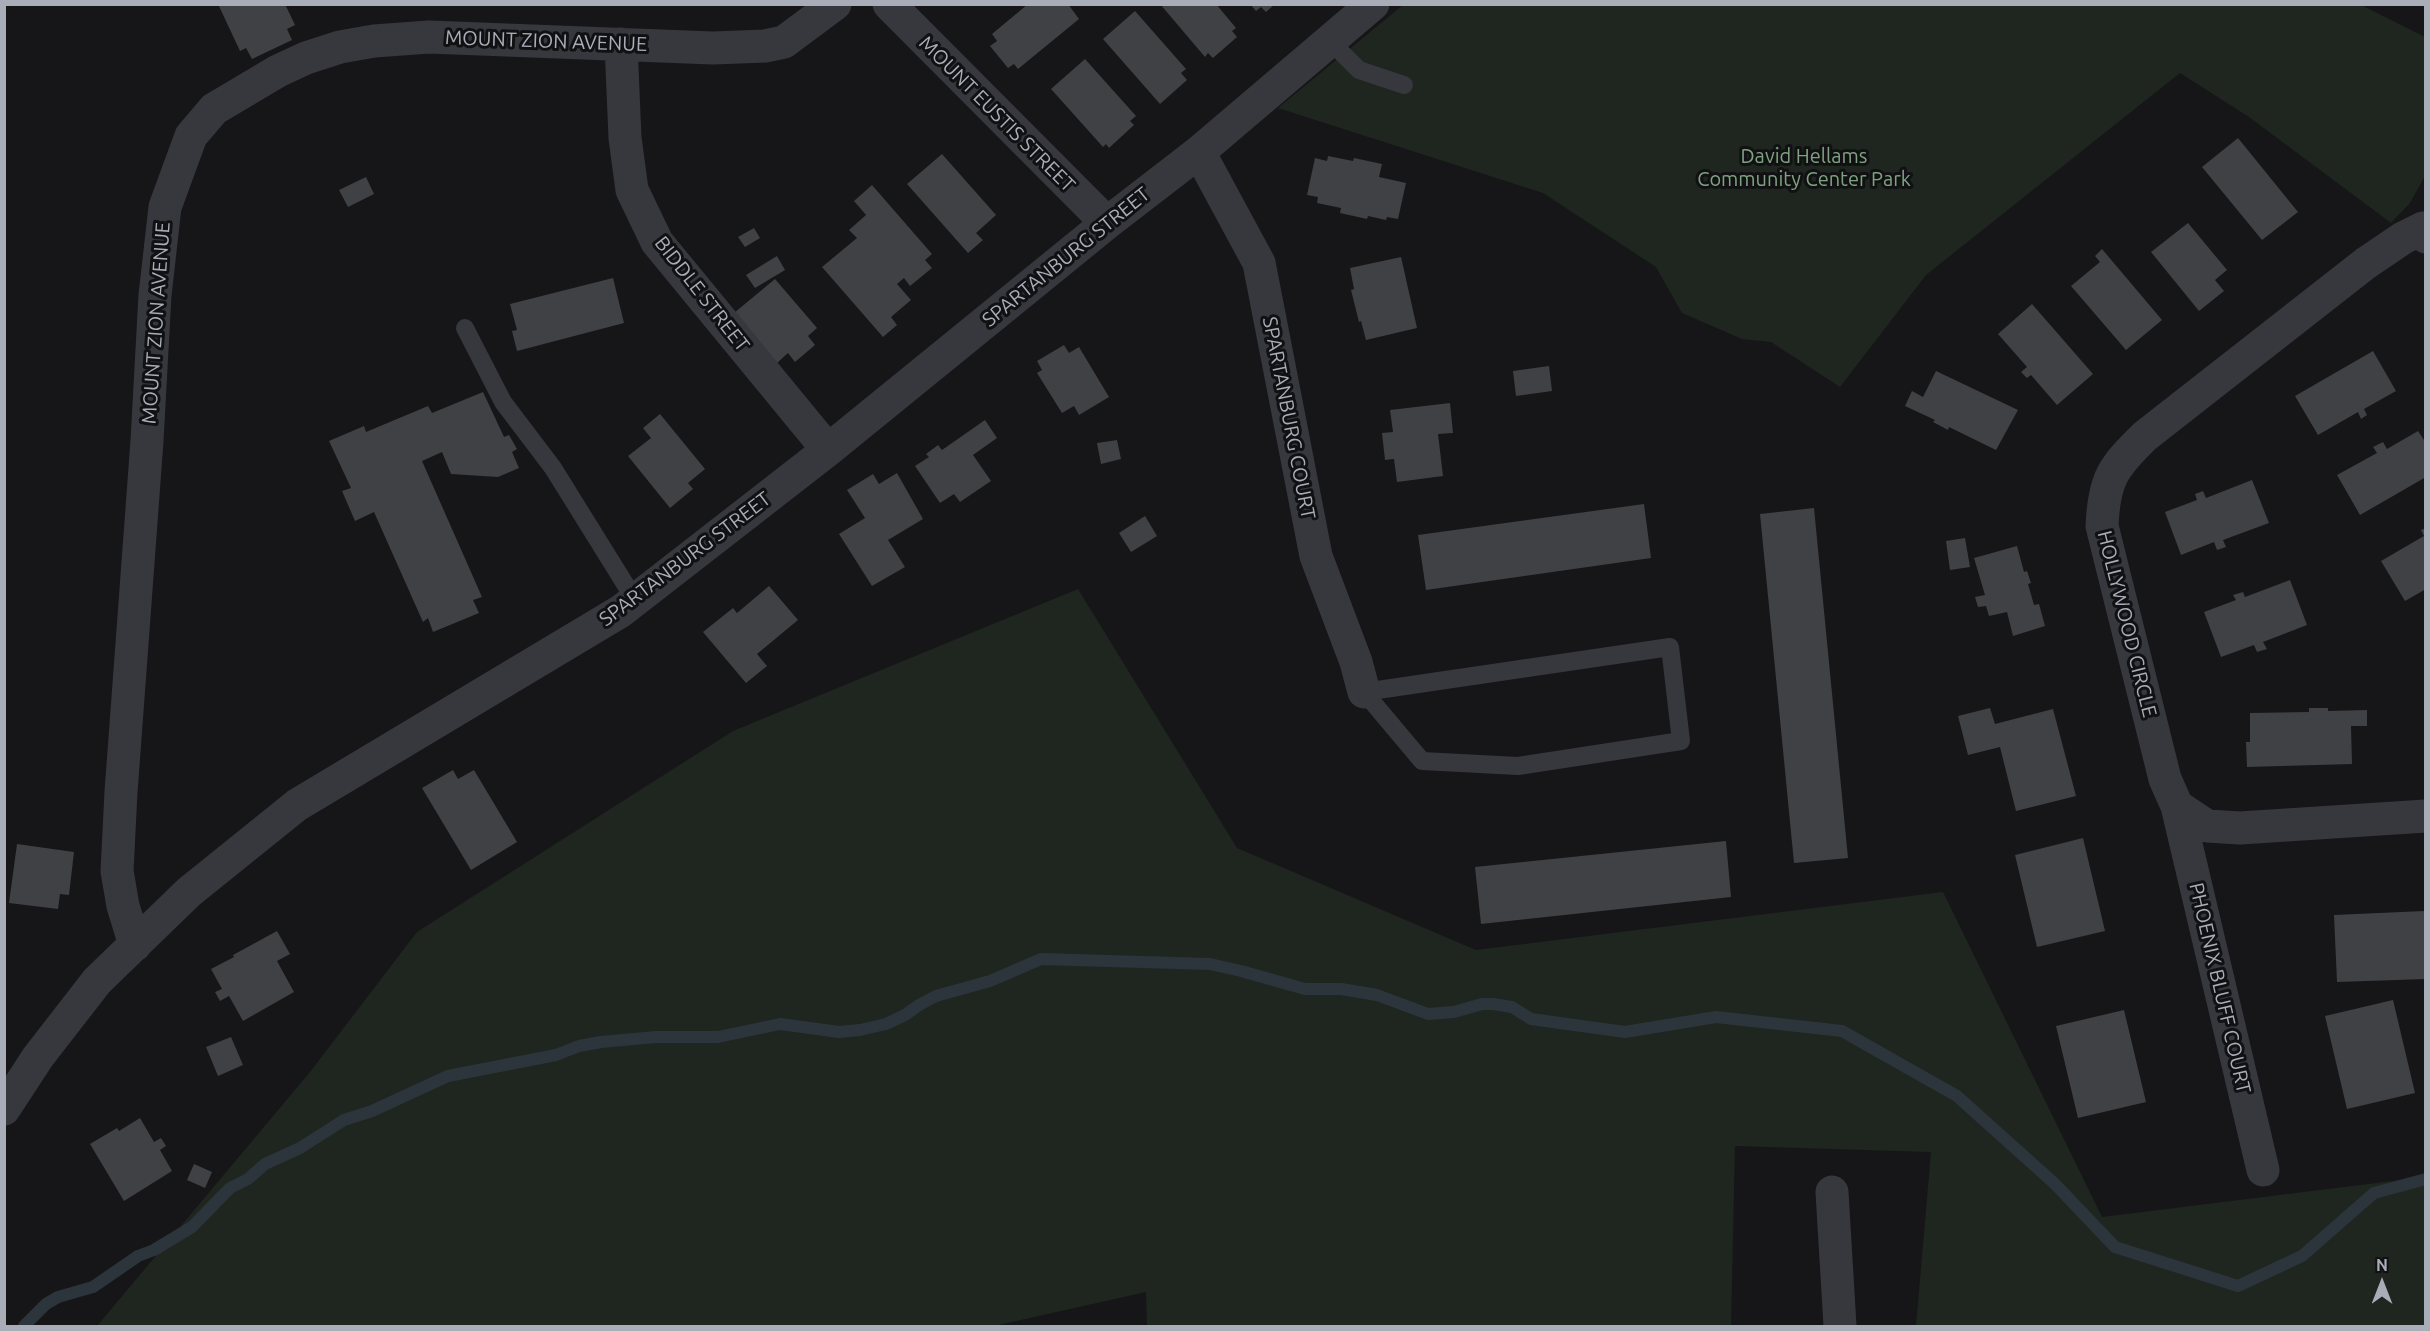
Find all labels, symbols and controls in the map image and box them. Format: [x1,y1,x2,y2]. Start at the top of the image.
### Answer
street label: MOUNT ZION AVENUE [444,25,648,57]
street label: MOUNT EUSTIS STREET [914,31,1080,197]
park label: David Hellams Community Center Park [1697,144,1911,191]
street label: SPARTANBURG STREET [977,182,1155,332]
street label: MOUNT ZION AVENUE [137,221,175,425]
street label: BIDDLE STREET [650,232,754,356]
street label: SPARTANBURG COURT [1258,315,1320,521]
street label: SPARTANBURG STREET [595,487,775,631]
street label: HOLLYWOOD CIRCLE [2092,528,2162,720]
street label: PHOENIX BLUFF COURT [2184,880,2256,1096]
north arrow [2352,1253,2412,1313]
text: N [2376,1256,2388,1274]

